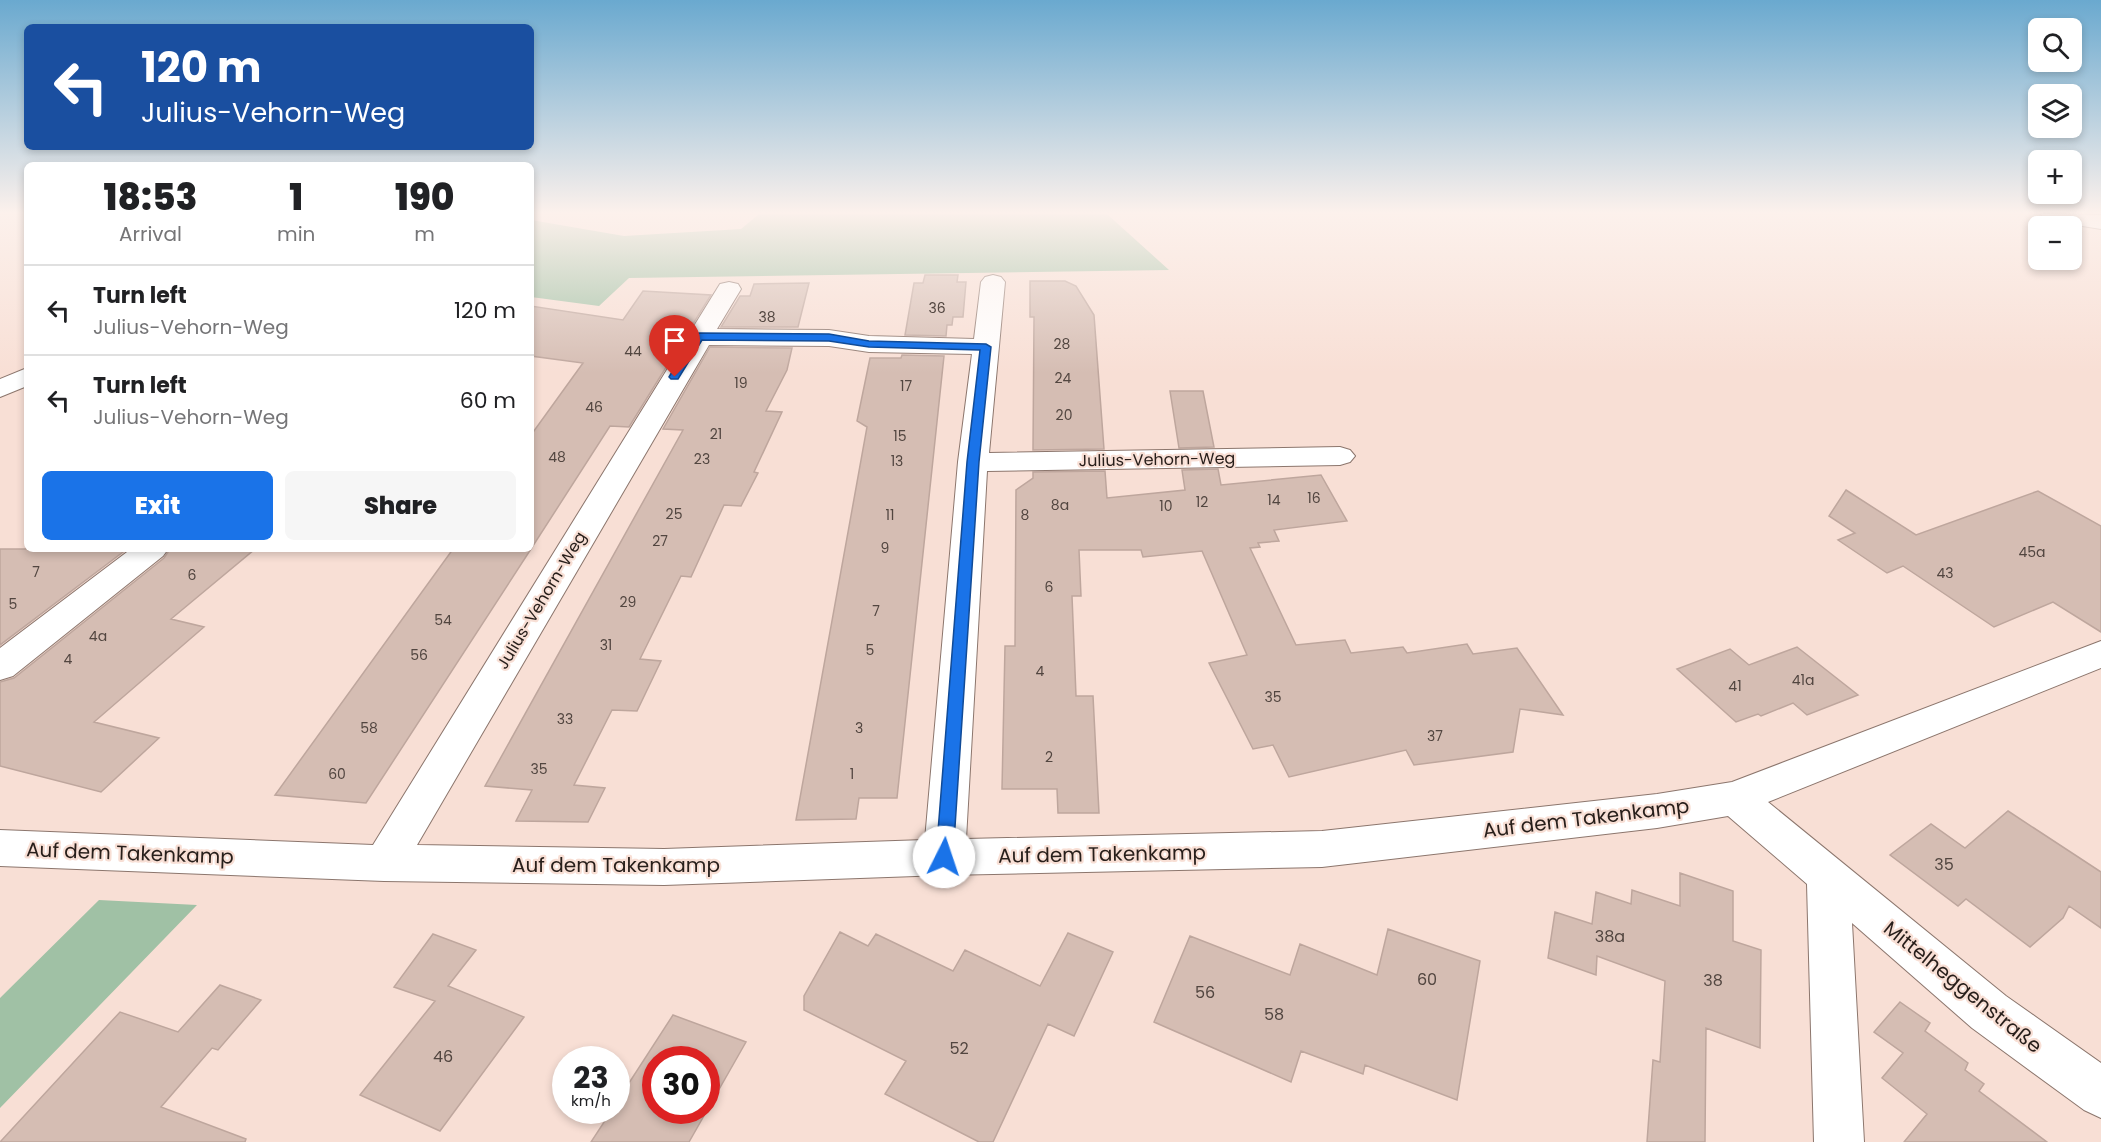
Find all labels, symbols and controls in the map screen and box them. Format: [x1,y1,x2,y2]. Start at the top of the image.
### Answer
map controls [2028,18,2082,270]
button: search [2028,18,2082,72]
text: 120 m [141,38,262,97]
icon: left [42,48,120,126]
button: layers [2028,84,2082,138]
text: Julius-Vehorn-Weg [141,94,405,131]
button: + [2028,150,2082,204]
text: 18:53 [104,172,197,223]
text: 1 [289,172,303,223]
text: 190 [395,172,454,223]
button: − [2028,216,2082,270]
text: Arrival [119,220,182,248]
text: min [277,220,315,248]
text: m [414,220,435,248]
text: Turn left [93,280,187,311]
icon: left [42,294,75,327]
text: 120 m [454,295,516,326]
house number: 36 [928,298,946,318]
house number: 38 [758,307,776,327]
text: Julius-Vehorn-Weg [93,313,289,341]
pin [649,315,700,377]
icon: arrive [658,324,691,357]
house number: 28 [1054,334,1071,354]
house number: 44 [624,341,642,361]
house number: 24 [1055,368,1072,388]
text: Turn left [93,370,187,401]
house number: 19 [734,373,748,393]
house number: 17 [900,376,912,396]
icon: left [42,384,75,417]
text: 60 m [460,385,516,416]
house number: 46 [585,397,603,417]
text: Julius-Vehorn-Weg [93,403,289,431]
house number: 20 [1056,405,1072,425]
house number: 21 [710,424,722,444]
house number: 15 [893,426,907,446]
house number: 48 [548,447,566,467]
street label: Julius-Vehorn-Weg [1079,447,1235,472]
house number: 23 [694,449,710,469]
house number: 13 [891,451,903,471]
button: Exit [42,471,273,540]
button: Share [285,471,516,540]
house number: 16 [1307,488,1321,508]
house number: 14 [1267,490,1281,510]
house number: 12 [1196,492,1208,512]
house number: 8a [1051,495,1069,515]
house number: 10 [1159,496,1173,516]
house number: 25 [666,504,682,524]
house number: 11 [886,505,894,525]
house number: 8 [1021,505,1030,525]
street label: Julius-Vehorn-Weg [491,527,592,673]
house number: 27 [652,531,668,551]
house number: 9 [881,538,889,558]
house number: 45a [2018,542,2046,562]
house number: 7 [32,562,40,582]
house number: 43 [1936,563,1954,583]
house number: 6 [188,565,197,585]
house number: 6 [1045,577,1054,597]
house number: 29 [620,592,636,612]
house number: 5 [9,594,17,614]
house number: 7 [872,601,880,621]
house number: 54 [434,610,452,630]
house number: 4a [89,626,107,646]
house number: 31 [600,635,612,655]
house number: 5 [866,640,874,660]
house number: 56 [410,645,428,665]
house number: 4 [64,649,73,669]
house number: 4 [1036,661,1045,681]
house number: 41a [1792,670,1814,690]
house number: 41 [1728,676,1742,696]
house number: 35 [1264,687,1282,707]
house number: 33 [557,709,573,729]
house number: 58 [360,718,378,738]
house number: 3 [855,718,863,738]
house number: 37 [1427,726,1443,746]
house number: 2 [1045,747,1053,767]
house number: 35 [530,759,548,779]
house number: 60 [328,764,346,784]
house number: 1 [850,764,854,784]
street label: Auf dem Takenkamp [1481,791,1691,845]
position arrow [912,825,976,889]
street label: Auf dem Takenkamp [26,835,234,871]
street label: Auf dem Takenkamp [998,838,1206,870]
street label: Auf dem Takenkamp [512,851,720,879]
house number: 35 [1934,853,1954,876]
street label: Mittelheggenstraße [1878,914,2048,1060]
house number: 38a [1595,925,1625,948]
house number: 60 [1417,968,1437,991]
house number: 38 [1703,969,1723,992]
house number: 56 [1195,981,1215,1004]
house number: 58 [1264,1003,1284,1026]
house number: 52 [949,1037,969,1060]
house number: 46 [433,1045,453,1068]
speed limit sign: 30 [642,1046,720,1124]
text: 23 [573,1056,609,1099]
text: km/h [571,1090,611,1111]

